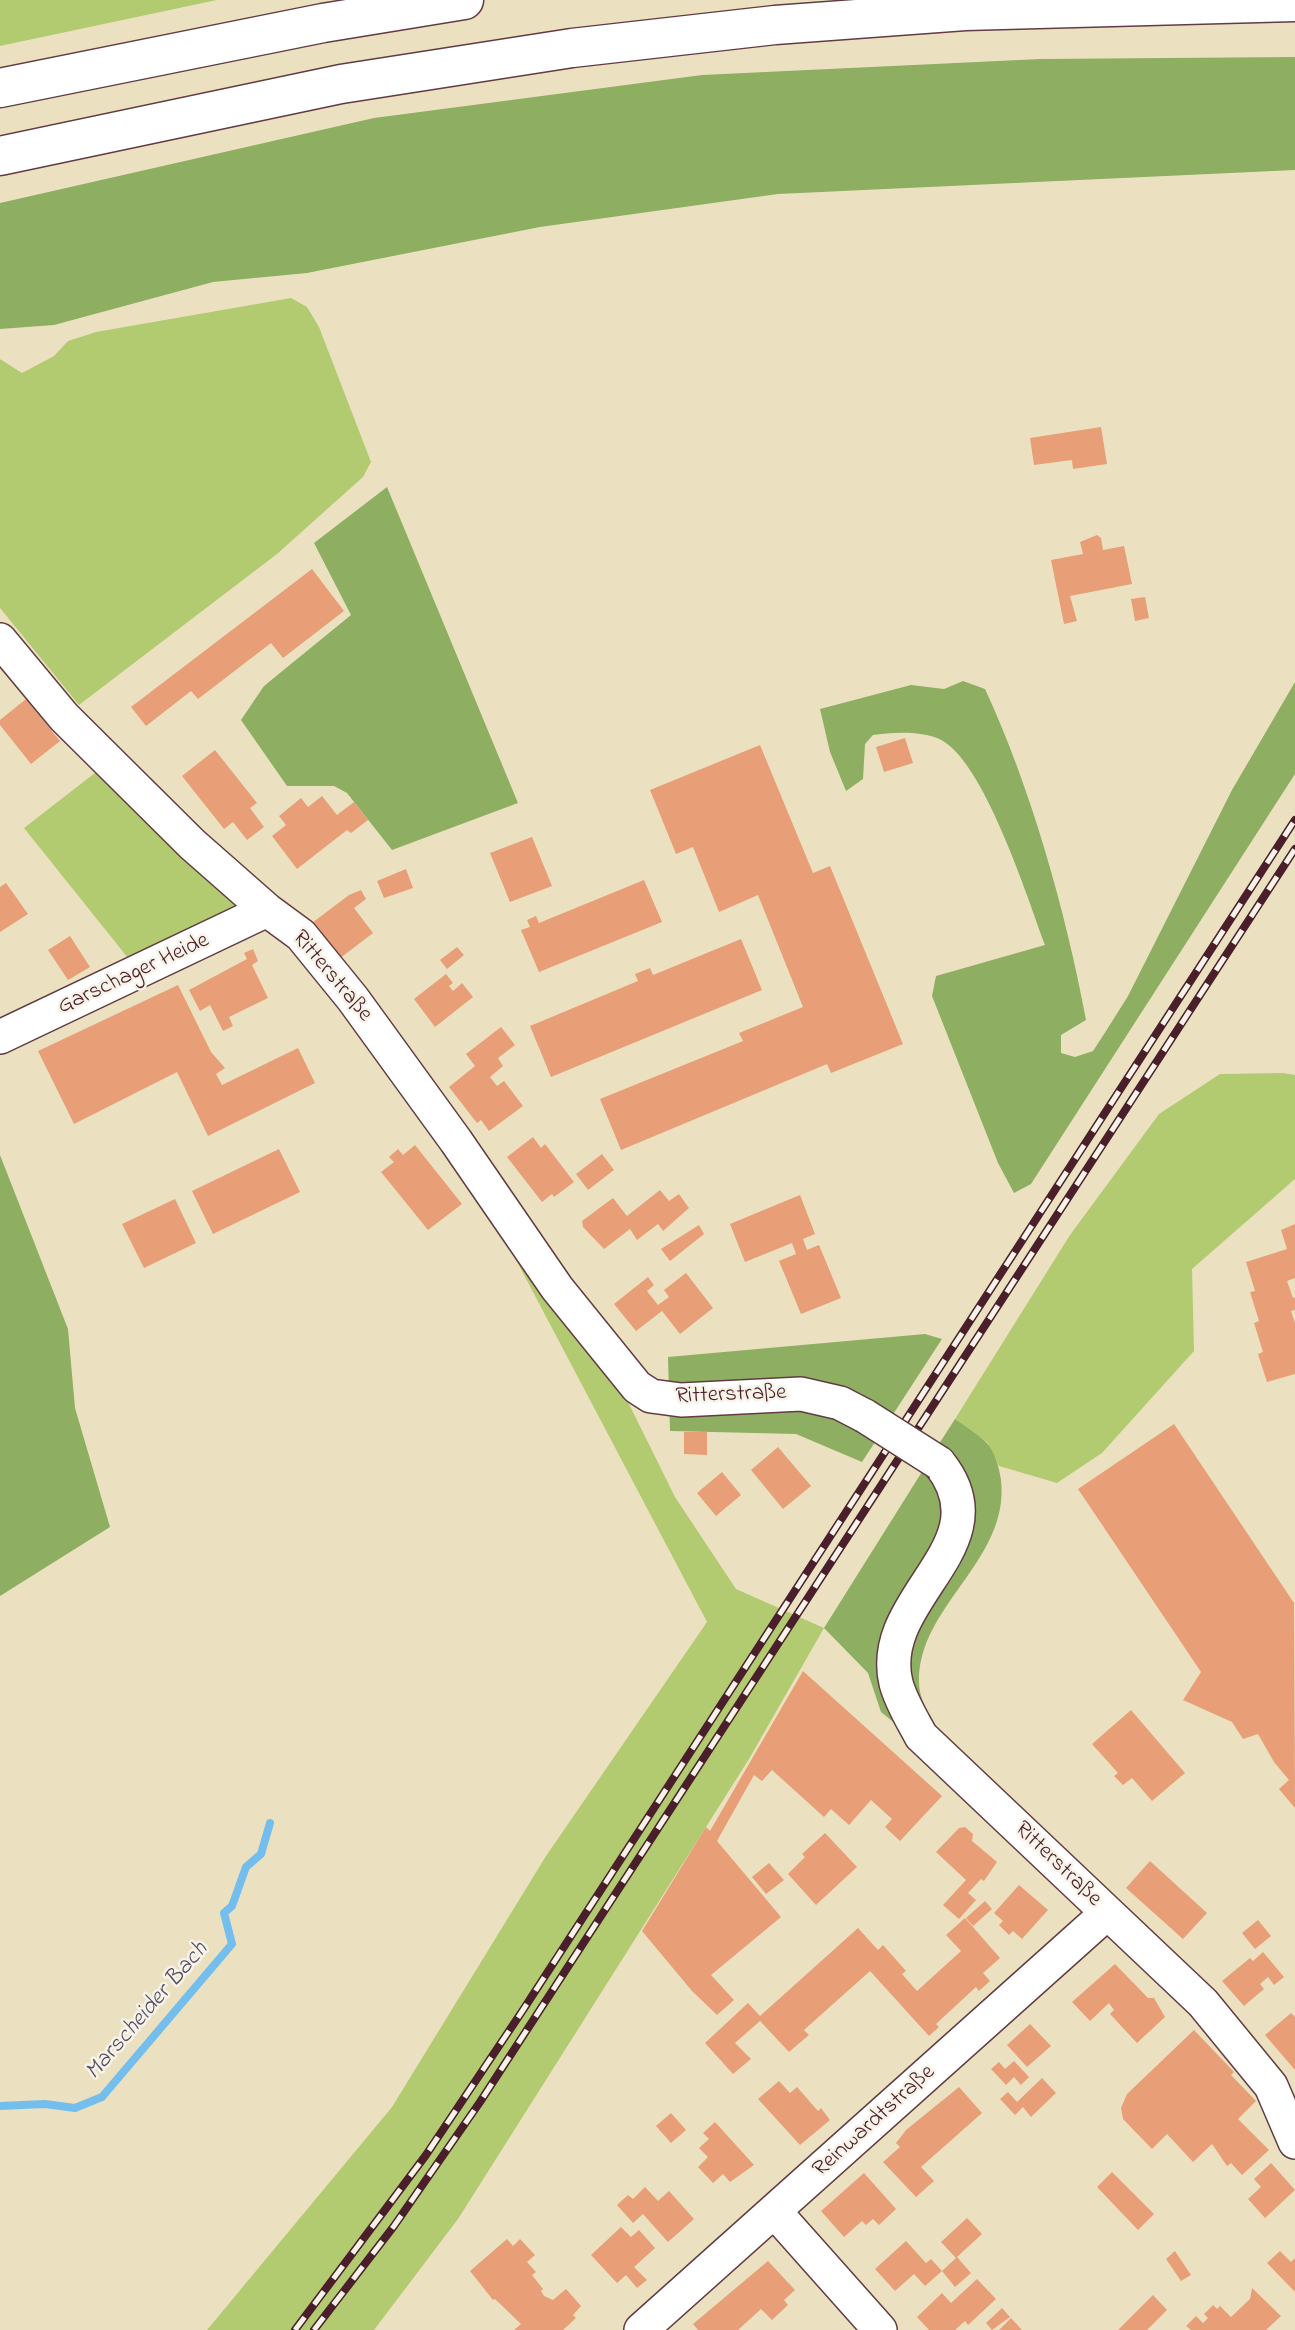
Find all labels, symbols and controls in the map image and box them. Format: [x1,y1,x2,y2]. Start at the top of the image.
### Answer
street label: Ritterstraße [285,926,377,1028]
street label: Garschager Heide [54,928,214,1022]
street label: Ritterstraße [675,1380,787,1412]
street label: Ritterstraße [1007,1816,1107,1914]
water label: Marscheider Bach [80,1937,216,2087]
street label: Reinwardtstraße [808,2060,942,2184]

